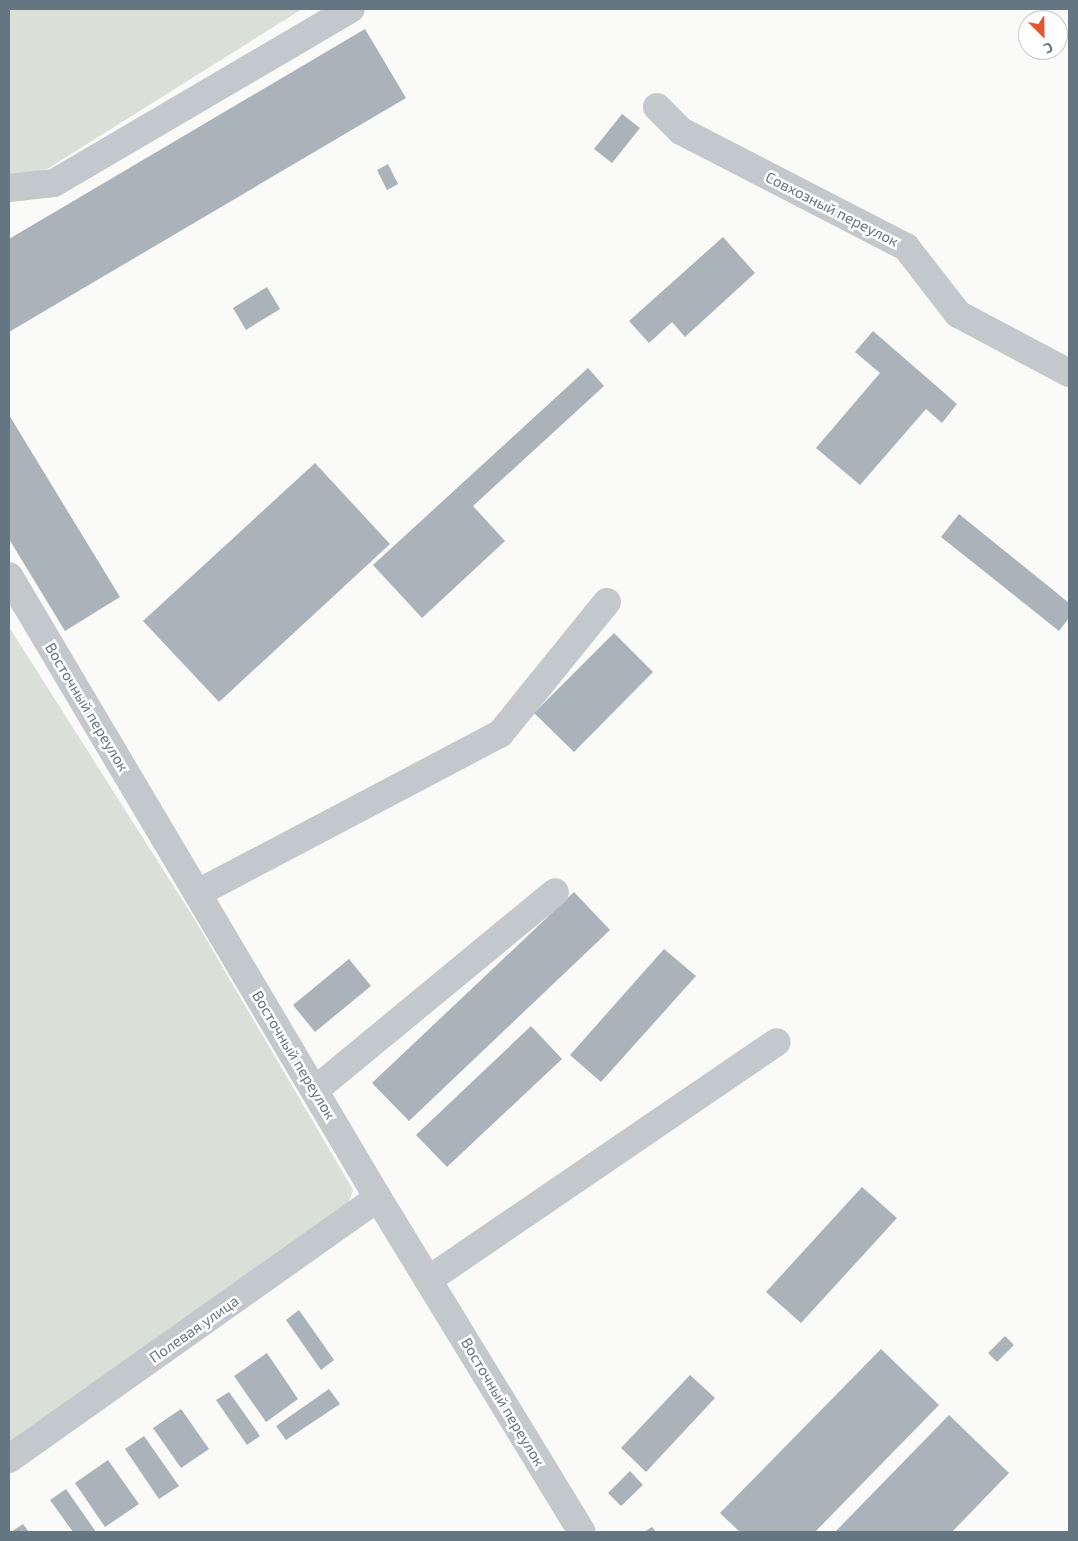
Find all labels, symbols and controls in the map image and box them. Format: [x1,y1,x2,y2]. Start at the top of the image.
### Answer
north arrow [1018,10,1068,60]
text: С [1042,39,1056,58]
street label: Совхозный переулок [763,168,901,250]
street label: Восточный переулок [41,639,133,775]
street label: Восточный переулок [248,987,340,1123]
street label: Полевая улица [146,1292,242,1366]
street label: Восточный переулок [457,1334,549,1470]

